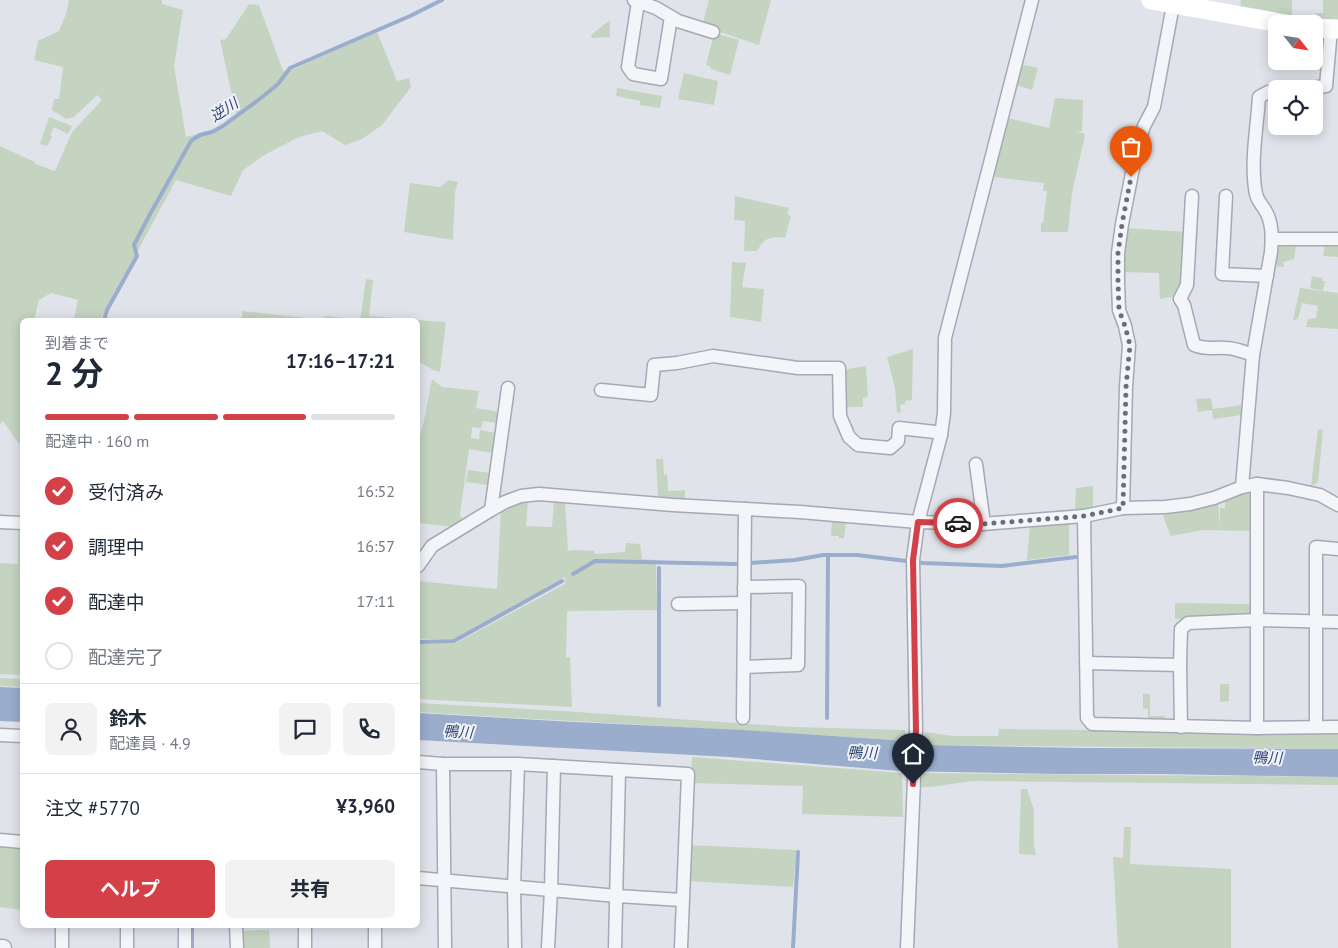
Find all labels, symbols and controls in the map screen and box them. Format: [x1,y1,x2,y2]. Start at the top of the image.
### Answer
north arrow [1268,15,1322,70]
map controls [1268,15,1323,135]
button: locate [1268,80,1323,135]
water label: 逆川 [206,92,243,126]
pin [1110,126,1152,177]
icon: bag [1117,133,1145,161]
text: 到着まで [45,333,109,353]
text: 17:16–17:21 [286,349,395,373]
text: 2 分 [45,352,103,394]
text: 配達中 · 160 m [45,431,149,451]
icon: check [45,477,73,505]
text: 受付済み [88,480,164,504]
text: 16:52 [357,481,395,501]
courier [933,498,983,548]
icon: car [944,509,972,537]
icon: check [45,532,73,560]
text: 調理中 [88,535,145,559]
text: 16:57 [357,536,395,556]
icon: check [45,587,73,615]
text: 配達中 [88,590,145,614]
text: 17:11 [357,591,395,611]
text: 配達完了 [88,645,164,669]
button: person [45,703,97,755]
button: chat [279,703,331,755]
button: phone [343,703,395,755]
text: 鈴木 [109,706,147,730]
water label: 鴨川 [443,721,475,742]
text: 配達員 · 4.9 [109,733,191,753]
pin [892,733,934,784]
icon: home [899,740,927,768]
water label: 鴨川 [847,743,879,762]
water label: 鴨川 [1252,748,1284,767]
text: ¥3,960 [336,794,395,818]
text: 注文 #5770 [45,796,140,820]
button: ヘルプ [45,860,215,918]
button: 共有 [225,860,395,918]

